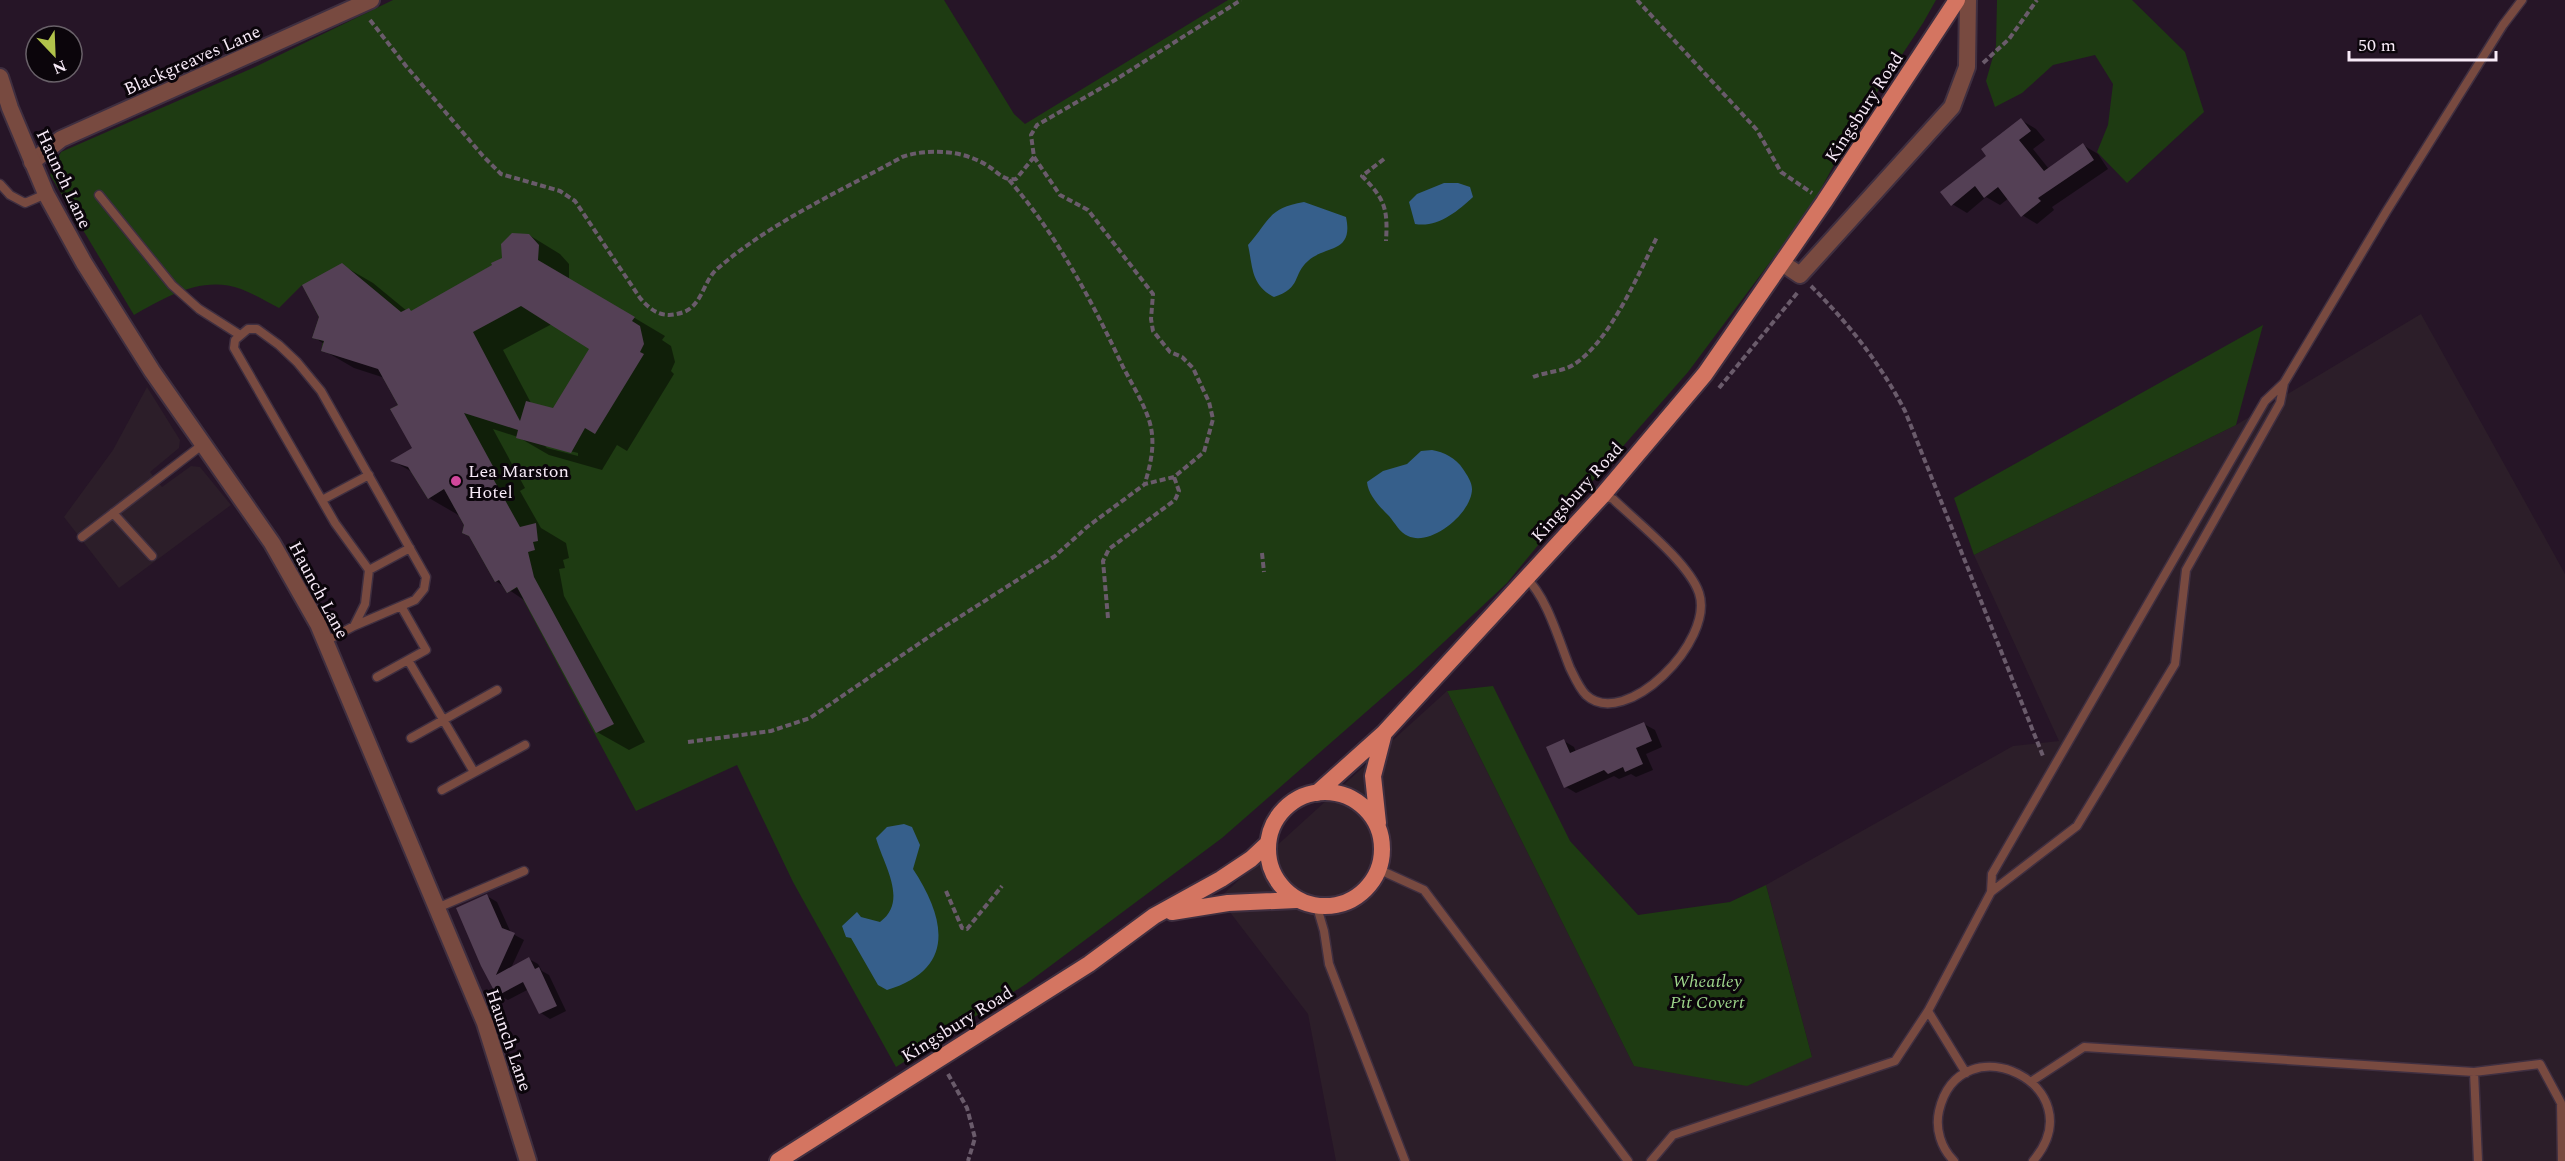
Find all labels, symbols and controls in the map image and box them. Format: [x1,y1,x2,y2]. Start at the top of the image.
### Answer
street label: Blackgreaves Lane [119,18,265,103]
north arrow [24,24,84,84]
scale bar [2349,24,2496,62]
text: 50 m [2358,32,2396,59]
street label: Kingsbury Road [1818,47,1910,168]
text: N [49,53,70,80]
street label: Haunch Lane [29,125,98,233]
street label: Kingsbury Road [1525,436,1630,549]
place label: Lea Marston Hotel [468,458,569,506]
marker: Lea Marston Hotel [449,474,463,488]
street label: Haunch Lane [282,537,356,644]
park label: Wheatley Pit Covert [1670,968,1745,1016]
street label: Kingsbury Road [896,979,1018,1070]
street label: Haunch Lane [478,985,539,1095]

